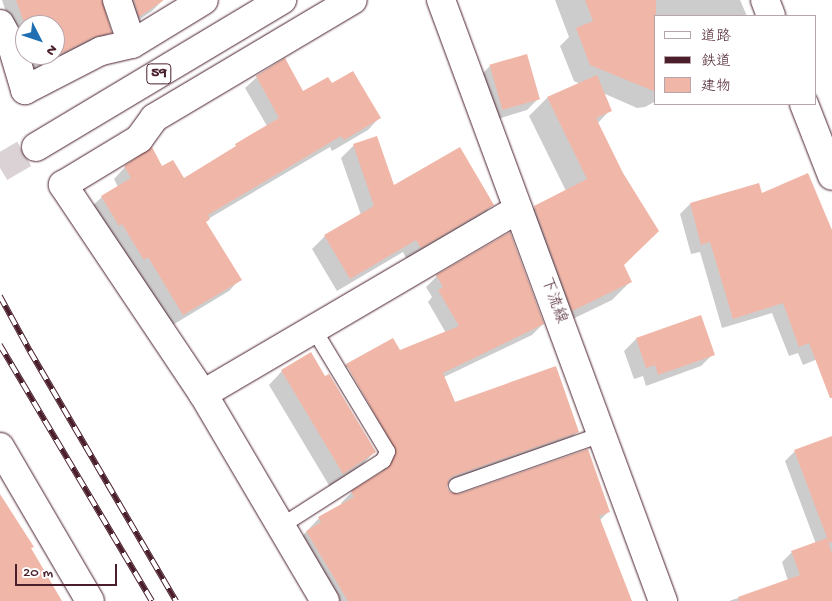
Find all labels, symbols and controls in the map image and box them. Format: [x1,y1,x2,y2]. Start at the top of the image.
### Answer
north arrow [15,15,65,65]
legend [654,15,817,105]
text: 道路 [701,28,731,46]
text: N [42,40,60,59]
text: 鉄道 [701,53,731,71]
road number: 59 [145,62,173,86]
text: 建物 [701,78,731,96]
street label: 下流線 [535,275,569,327]
scale bar [18,554,120,586]
text: 20 m [23,564,53,582]

